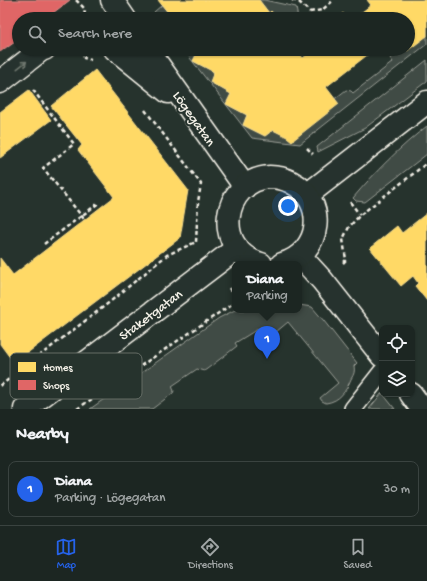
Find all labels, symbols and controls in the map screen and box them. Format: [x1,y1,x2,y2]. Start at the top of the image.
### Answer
search box [12,12,415,56]
icon: search [26,23,48,45]
text: Search here [58,25,132,43]
one-way arrow [16,61,27,70]
street label: Lögegatan [168,89,218,151]
your location [278,196,298,216]
popup [232,261,302,313]
text: Diana [246,271,283,289]
street label: Staketgatan [116,286,187,345]
text: Parking [246,289,288,304]
map controls [379,325,415,397]
button: locate [379,325,415,361]
pin: 1 [254,326,280,359]
legend [10,353,142,399]
button: layers [379,361,415,397]
text: Homes [43,363,73,375]
text: Shops [43,381,70,393]
text: Nearby [16,425,69,445]
text: Diana [55,473,92,491]
text: 1 [27,482,33,497]
text: 30 m [384,482,410,497]
text: Parking · Lögegatan [55,491,165,506]
tab: Map [55,536,77,572]
tab: Directions [188,536,233,572]
tab: Saved [343,536,372,572]

